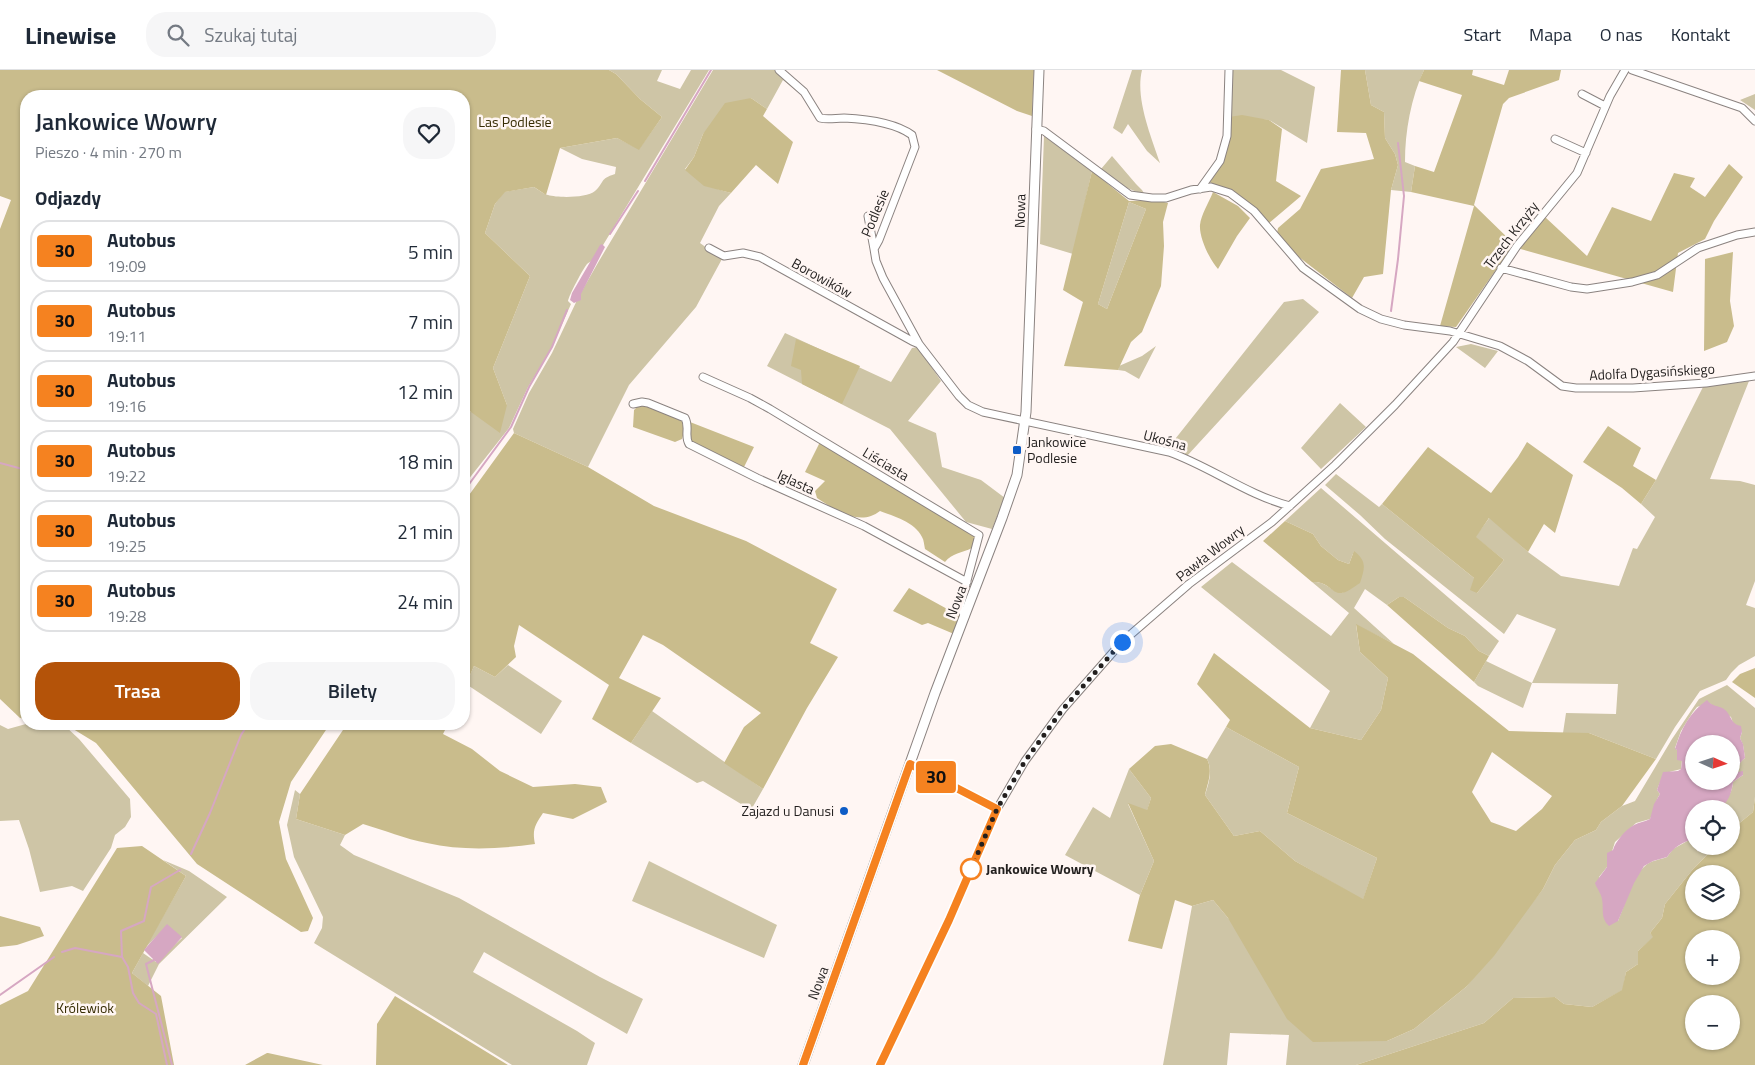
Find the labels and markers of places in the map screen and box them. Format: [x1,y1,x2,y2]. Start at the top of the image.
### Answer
place label: Jankowice Podlesie [1027,431,1086,468]
marker: Jankowice Podlesie [1011,444,1023,456]
place label: Zajazd u Danusi [742,800,834,821]
marker: Zajazd u Danusi [838,805,850,817]
marker: Jankowice Wowry [960,858,982,880]
place label: Jankowice Wowry [986,858,1094,879]

